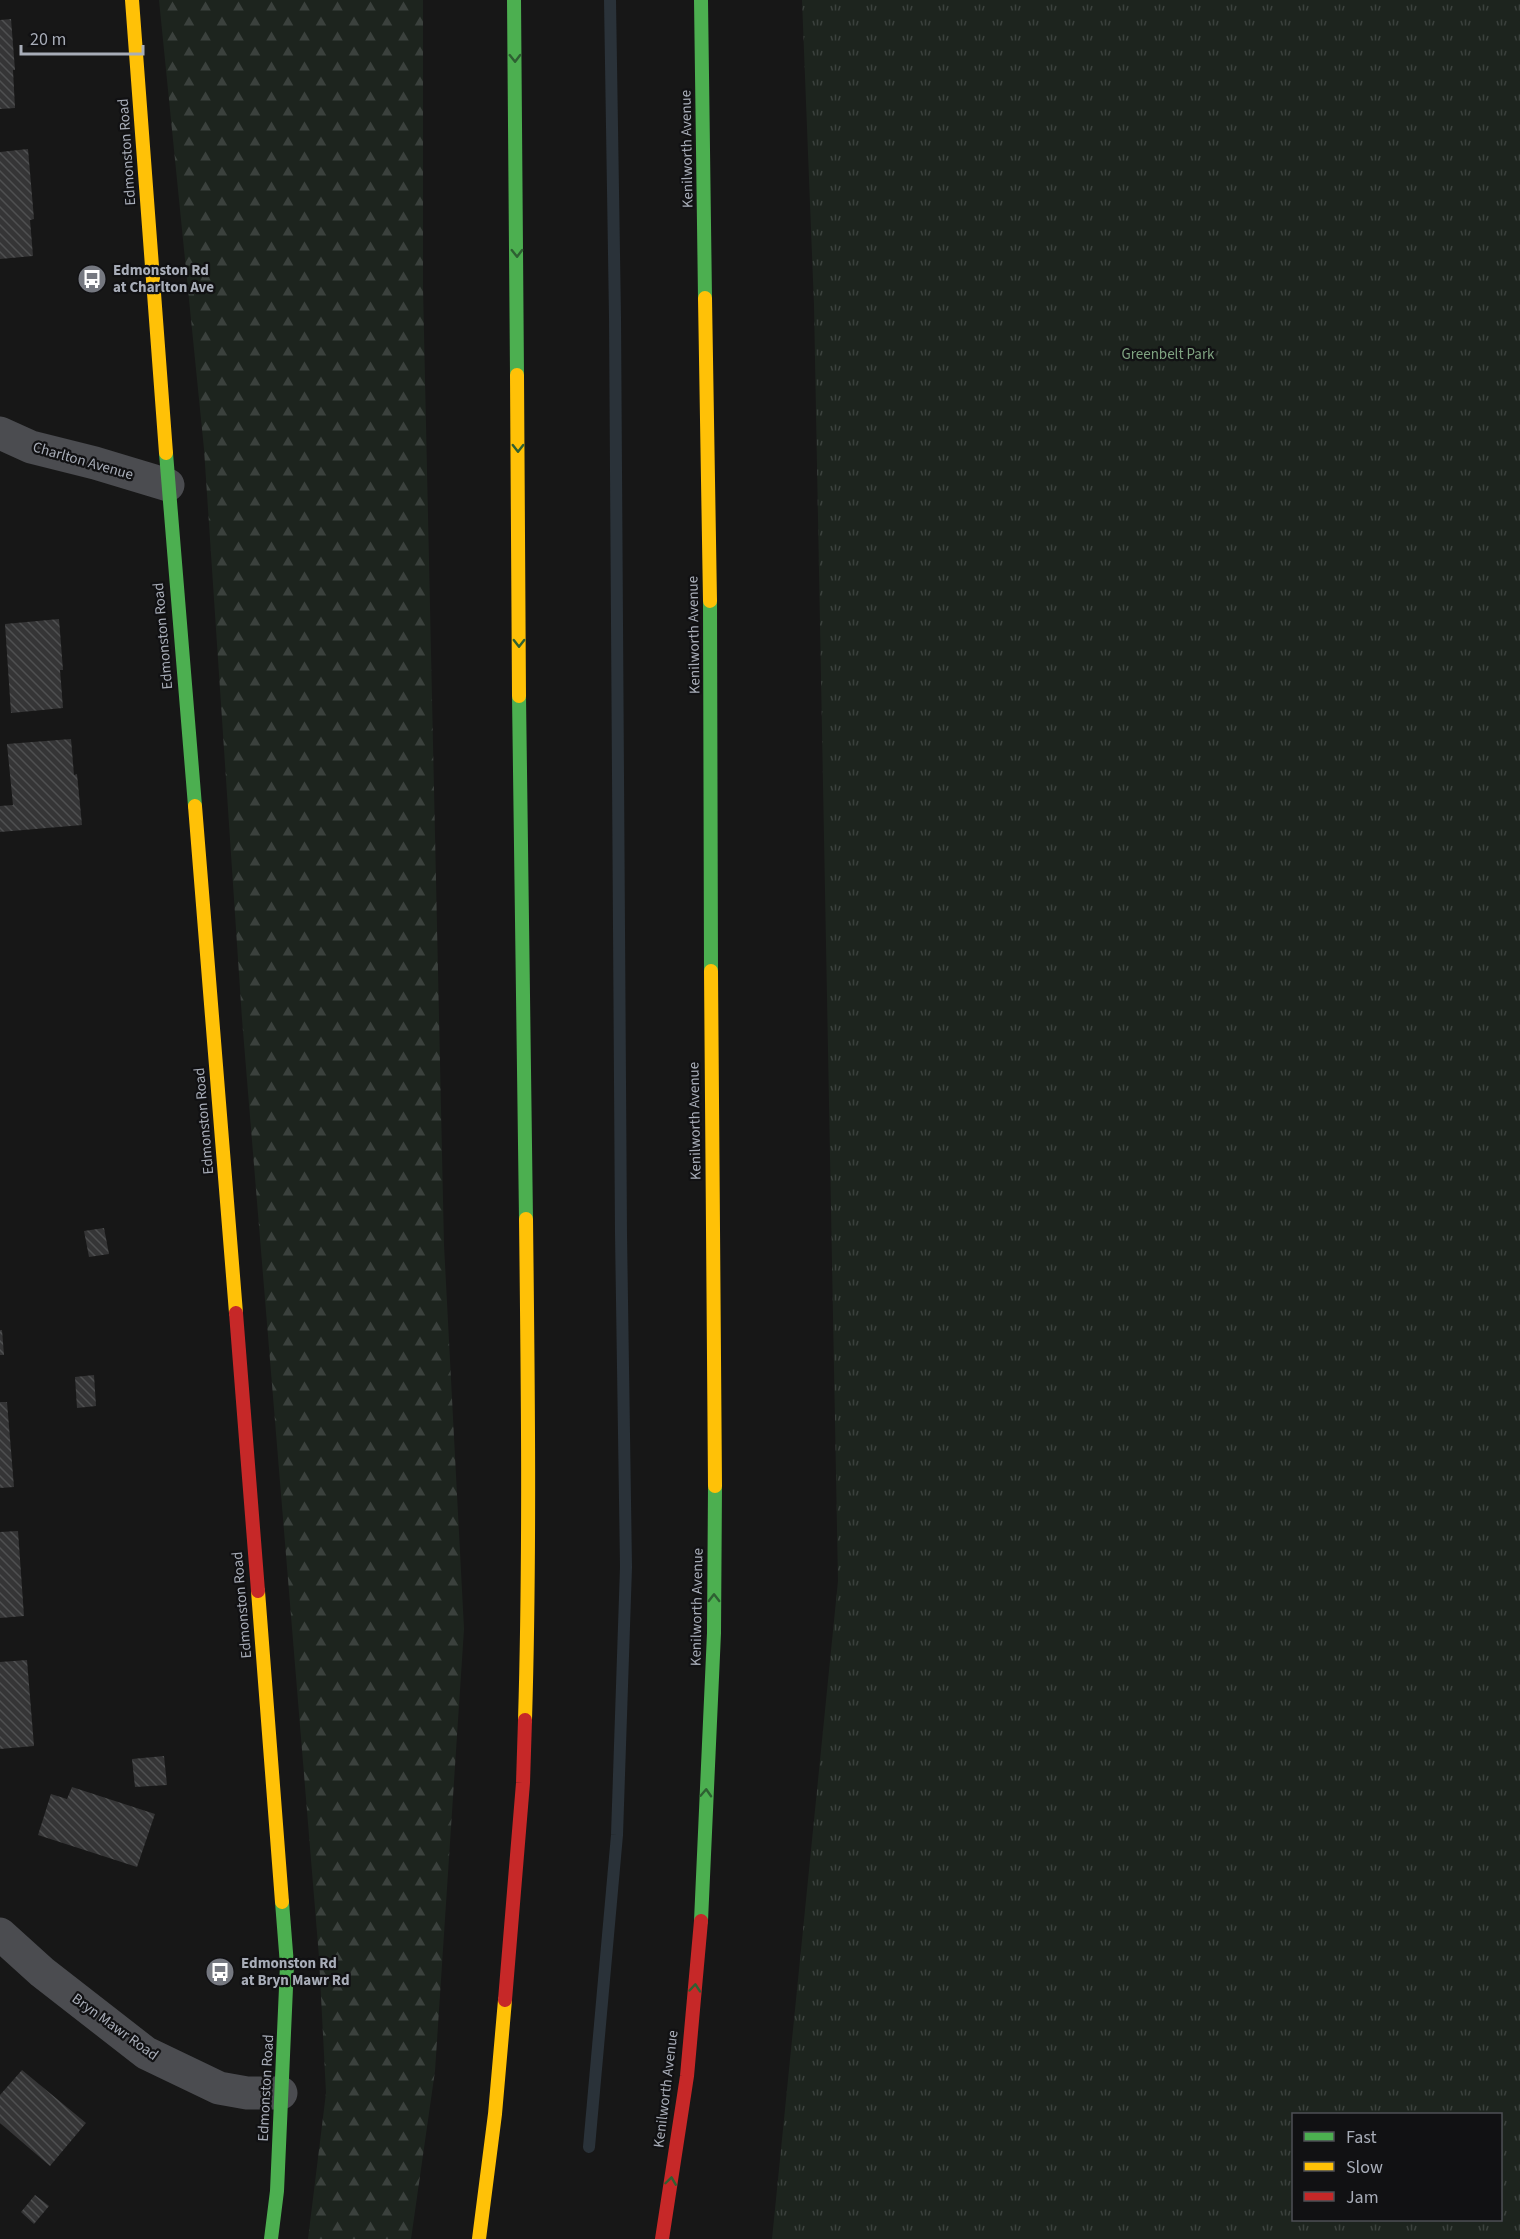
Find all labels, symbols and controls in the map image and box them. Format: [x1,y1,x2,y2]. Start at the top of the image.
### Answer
scale bar [21,18,142,56]
text: 20 m [30,27,66,52]
one-way arrow [509,54,521,63]
street label: Kenilworth Avenue [675,90,699,208]
street label: Edmonston Road [113,98,141,206]
one-way arrow [511,249,523,258]
place label: Edmonston Rd at Charlton Ave [113,260,214,298]
bus stop icon: Edmonston Rd at Charlton Ave [76,263,108,295]
park label: Greenbelt Park [1121,344,1215,365]
street label: Charlton Avenue [30,437,136,485]
one-way arrow [512,444,524,453]
street label: Kenilworth Avenue [682,576,706,694]
street label: Edmonston Road [148,582,178,690]
one-way arrow [513,639,525,648]
street label: Kenilworth Avenue [683,1062,707,1180]
street label: Edmonston Road [189,1067,219,1175]
street label: Kenilworth Avenue [685,1548,709,1666]
street label: Edmonston Road [227,1551,257,1659]
one-way arrow [708,1594,720,1603]
one-way arrow [700,1789,713,1798]
place label: Edmonston Rd at Bryn Mawr Rd [241,1953,350,1991]
bus stop icon: Edmonston Rd at Bryn Mawr Rd [204,1956,236,1988]
one-way arrow [688,1983,701,1992]
street label: Bryn Mawr Road [67,1988,163,2066]
street label: Kenilworth Avenue [648,2029,684,2149]
street label: Edmonston Road [253,2034,279,2142]
legend [1292,2113,1502,2221]
text: Fast [1346,2125,1377,2150]
text: Slow [1346,2155,1383,2180]
one-way arrow [664,2177,676,2186]
text: Jam [1346,2185,1379,2210]

